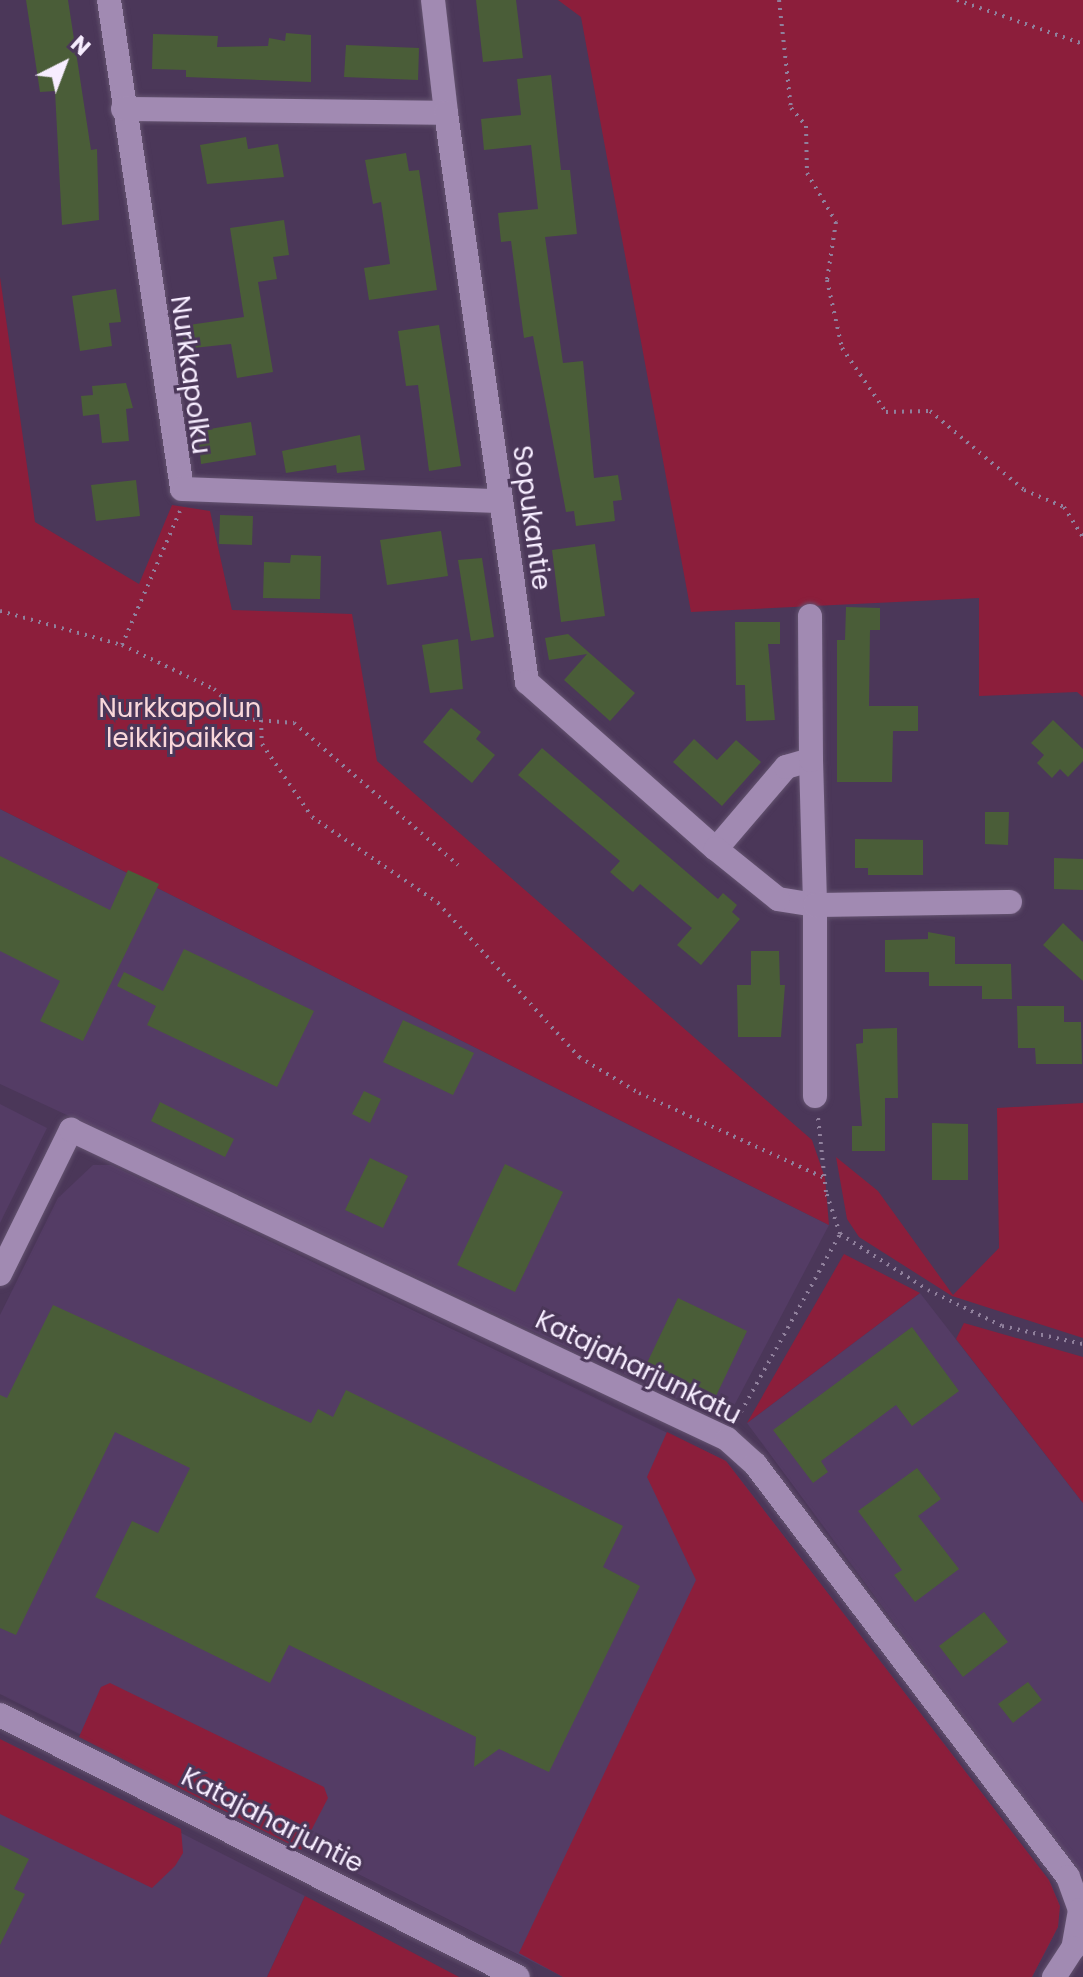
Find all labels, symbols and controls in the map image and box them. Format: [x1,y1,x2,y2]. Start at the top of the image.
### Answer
north arrow [24,24,104,104]
text: N [64,29,97,63]
street label: Nurkkapolku [163,294,217,456]
street label: Sopukantie [505,444,557,592]
park label: Nurkkapolun leikkipaikka [99,693,261,754]
street label: Katajaharjunkatu [530,1305,746,1431]
street label: Katajaharjuntie [176,1762,368,1880]

